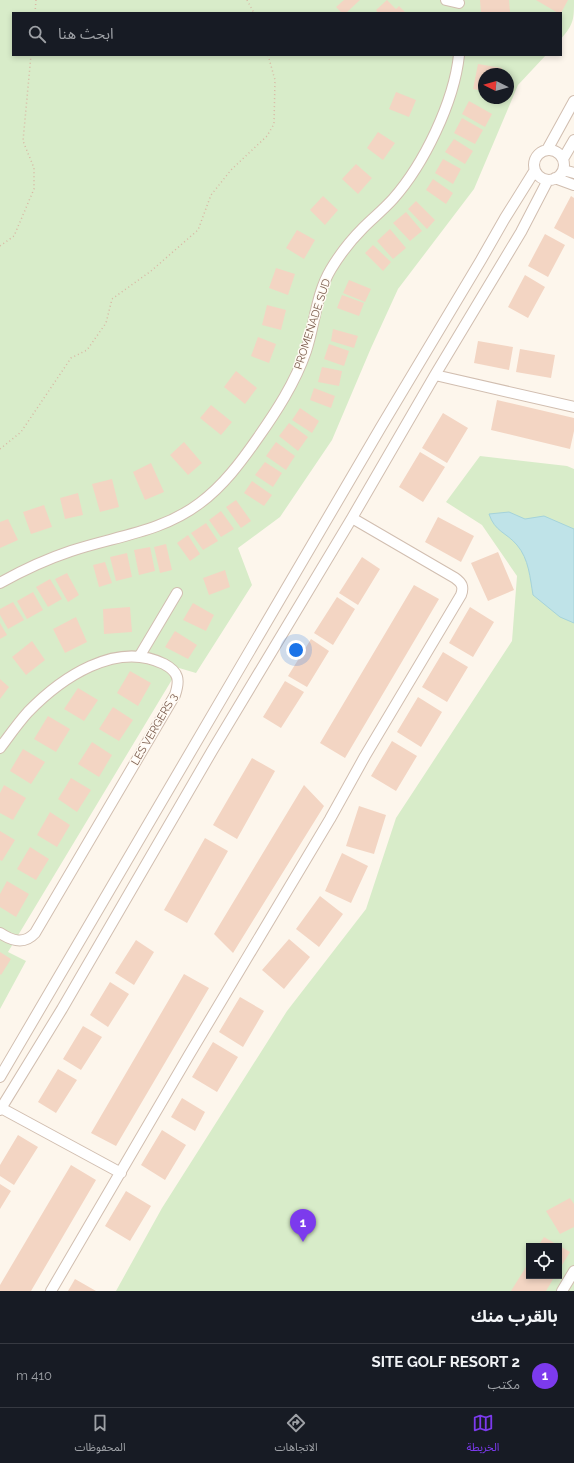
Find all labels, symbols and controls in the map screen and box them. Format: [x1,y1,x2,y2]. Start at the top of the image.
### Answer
search box [12,12,562,56]
icon: search [26,23,48,45]
text: ابحث هنا [58,25,114,43]
north arrow [478,68,514,104]
street label: PROMENADE SUD [292,277,333,371]
your location [286,640,306,660]
street label: LES VERGERS 3 [129,691,180,767]
pin: 1 [290,1209,316,1242]
map controls [526,1243,562,1279]
button: locate [526,1243,562,1279]
text: بالقرب منك [471,1306,558,1326]
text: SITE GOLF RESORT 2 [372,1353,520,1371]
text: 410 m [16,1368,52,1383]
text: 1 [542,1368,548,1383]
text: مكتب [488,1377,520,1392]
tab: المحفوظات [75,1412,126,1459]
tab: الاتجاهات [275,1412,318,1459]
tab: الخريطة [467,1412,500,1459]

